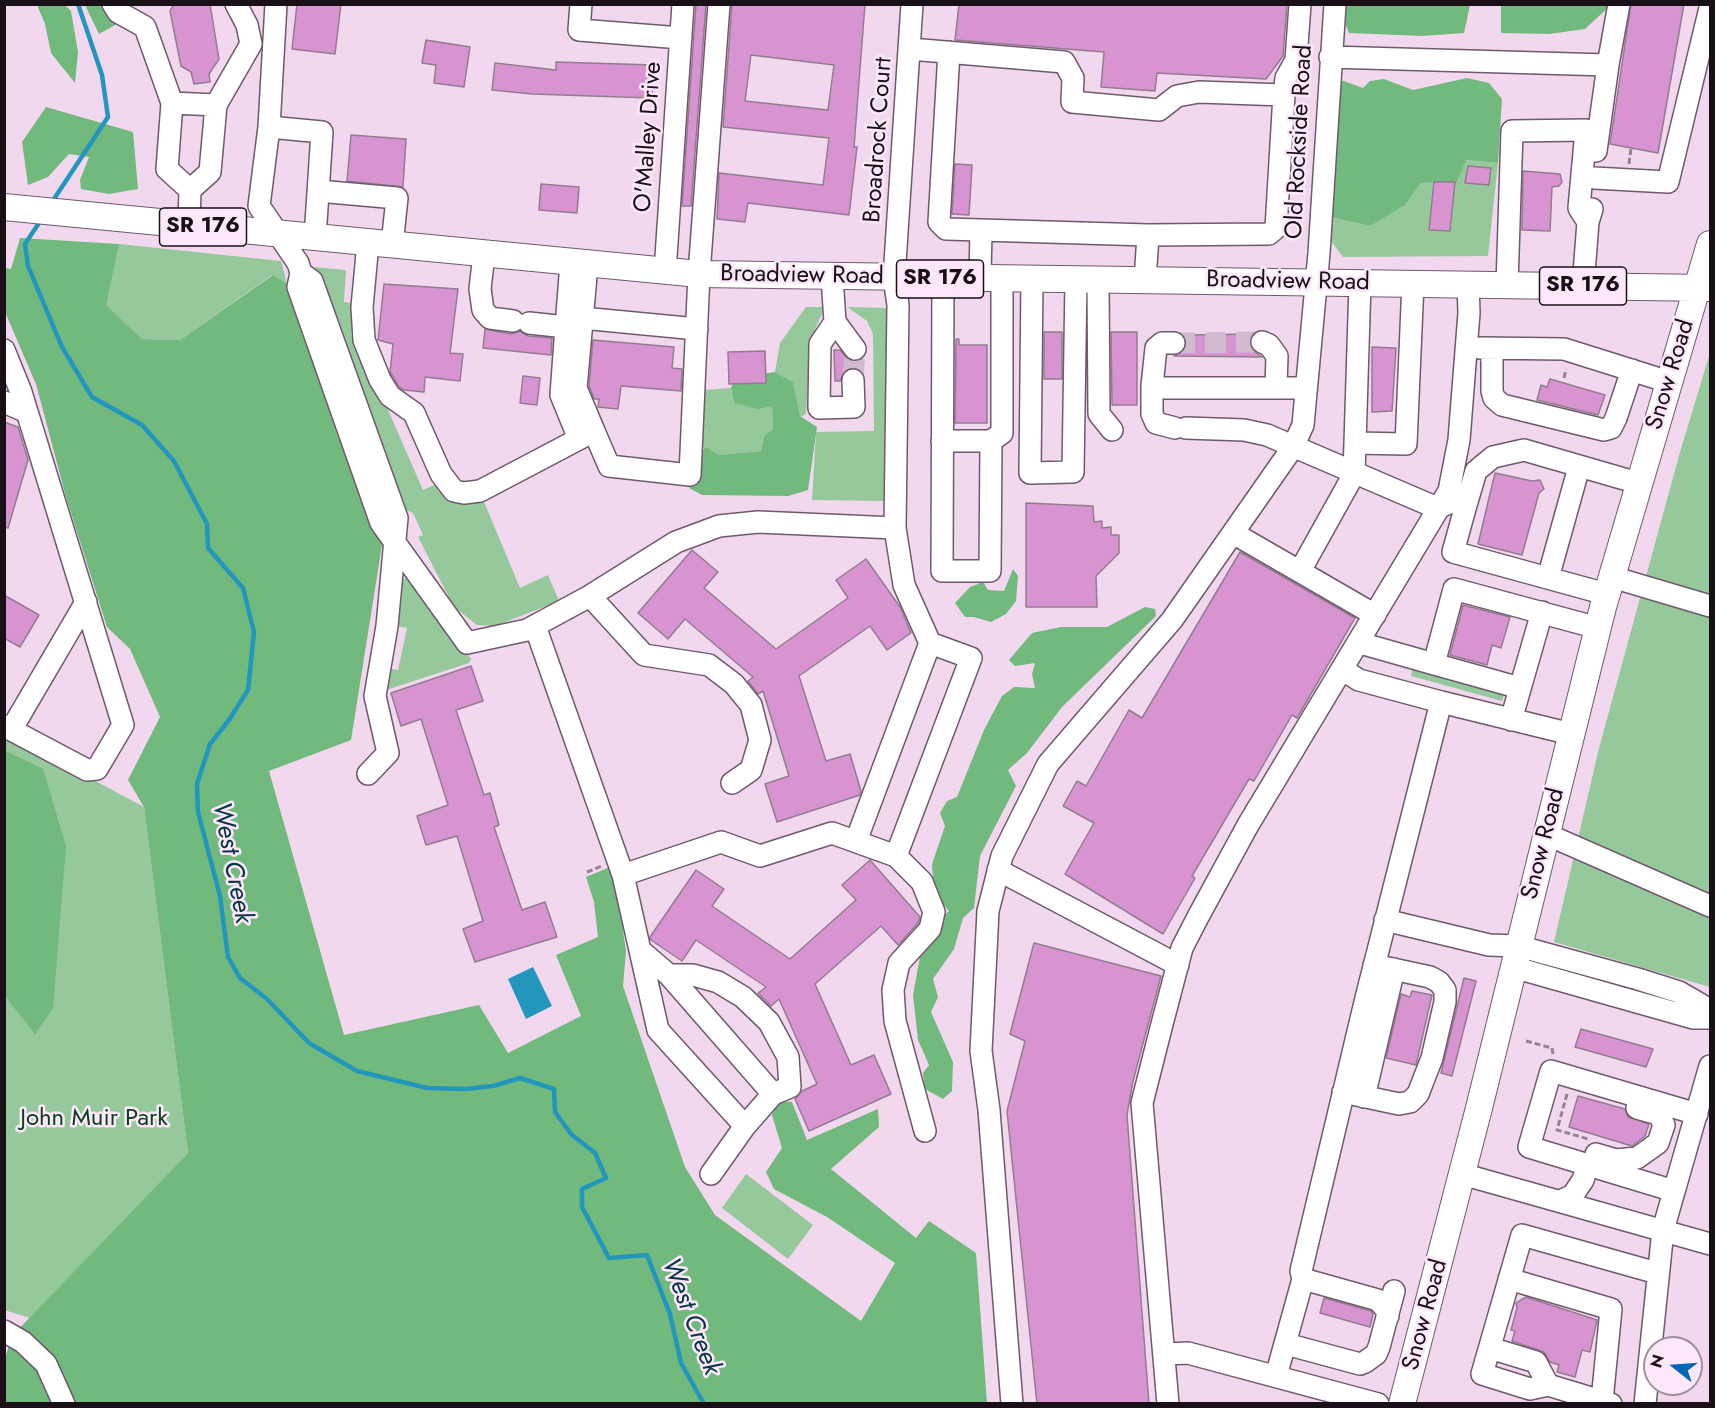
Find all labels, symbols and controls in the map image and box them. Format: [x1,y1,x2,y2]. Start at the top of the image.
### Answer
street label: Old Rockside Road [1281,44,1319,240]
street label: Broadrock Court [859,56,899,224]
street label: O'Malley Drive [629,61,669,213]
road number: SR 176 [160,208,246,246]
street label: Broadview Road [720,260,884,292]
road number: SR 176 [896,260,984,298]
street label: Broadview Road [1206,266,1370,298]
road number: SR 176 [1540,267,1626,305]
street label: Snow Road [1641,316,1701,434]
street label: Snow Road [1516,785,1572,903]
water label: West Creek [204,800,258,926]
park label: John Muir Park [20,1105,168,1133]
water label: West Creek [653,1254,727,1380]
street label: Snow Road [1397,1256,1455,1374]
north arrow [1643,1336,1703,1396]
text: N [1644,1352,1670,1371]

